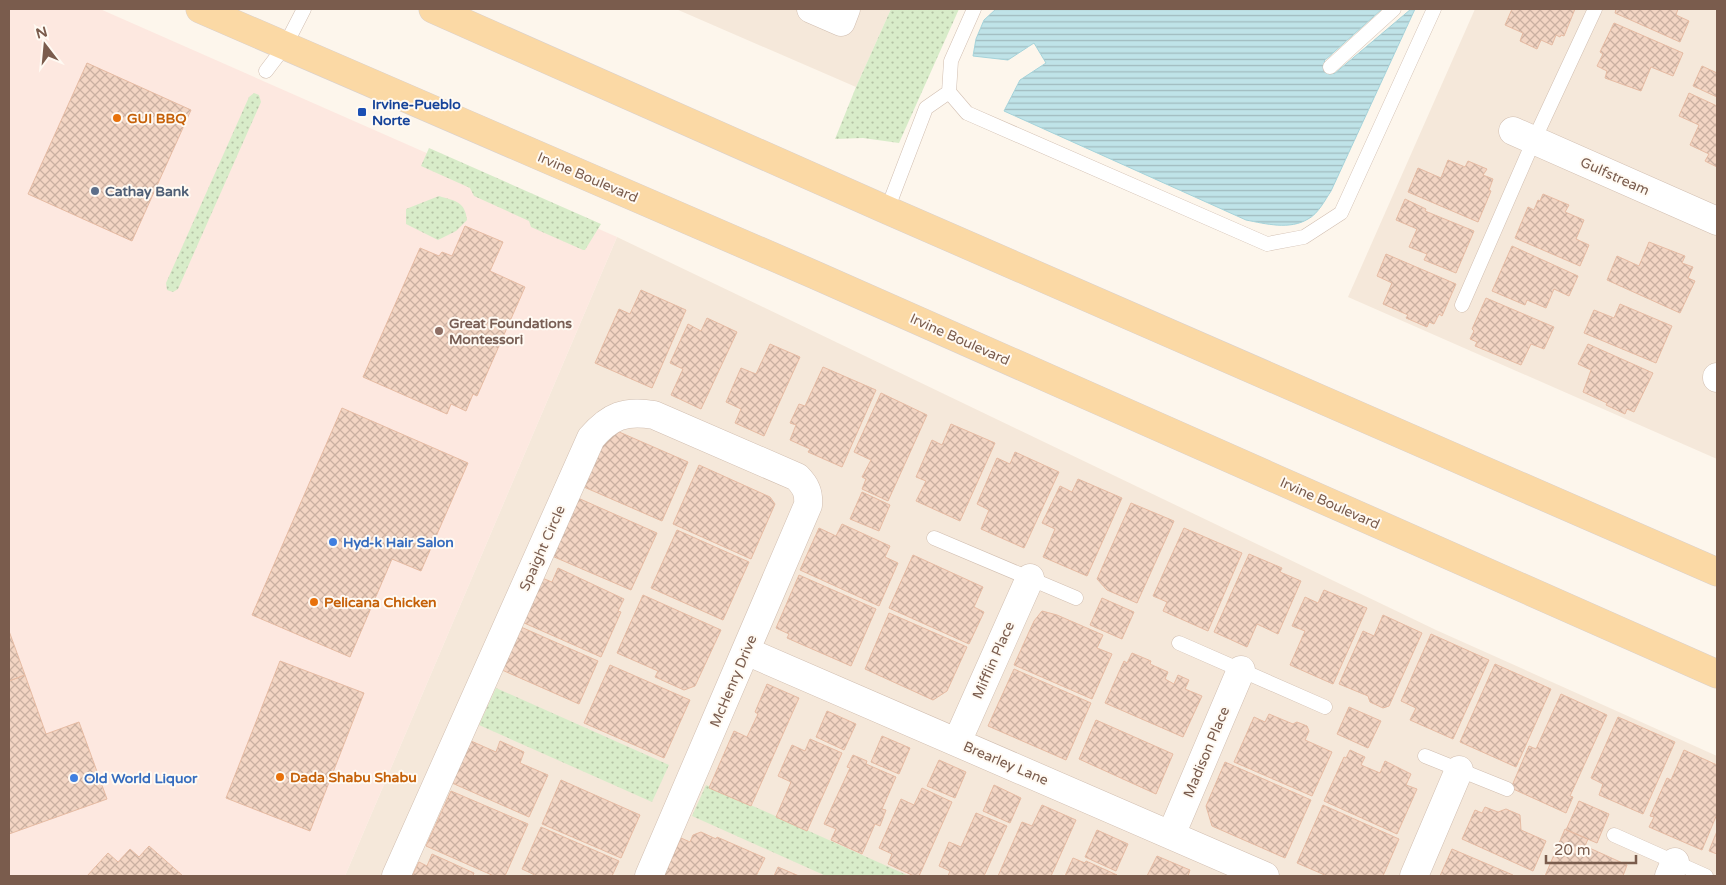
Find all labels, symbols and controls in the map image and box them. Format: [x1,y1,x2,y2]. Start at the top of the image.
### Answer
north arrow [20,20,70,70]
text: N [34,23,49,43]
place label: Irvine-Pueblo Norte [372,96,461,129]
marker: Irvine-Pueblo Norte [356,106,368,118]
place label: GUI BBQ [127,110,187,127]
marker: GUI BBQ [111,112,123,124]
street label: Irvine Boulevard [535,149,641,206]
street label: Gulfstream [1578,154,1652,199]
place label: Cathay Bank [105,183,189,200]
marker: Cathay Bank [89,185,101,197]
street label: Irvine Boulevard [907,310,1012,369]
place label: Great Foundations Montessori [449,315,572,348]
marker: Great Foundations Montessori [433,325,445,337]
street label: Irvine Boulevard [1277,474,1382,533]
street label: Spaight Circle [516,503,569,594]
place label: Hyd-k Hair Salon [343,534,454,551]
marker: Hyd-k Hair Salon [327,536,339,548]
place label: Pelicana Chicken [324,594,437,611]
marker: Pelicana Chicken [308,596,320,608]
street label: Mifflin Place [969,619,1018,702]
street label: McHenry Drive [706,632,761,730]
street label: Madison Place [1180,704,1233,800]
street label: Brearley Lane [961,738,1051,789]
place label: Dada Shabu Shabu [290,769,417,786]
place label: Old World Liquor [84,770,198,787]
marker: Dada Shabu Shabu [274,771,286,783]
marker: Old World Liquor [68,772,80,784]
scale bar [1546,832,1636,864]
text: 20 m [1554,841,1591,859]

